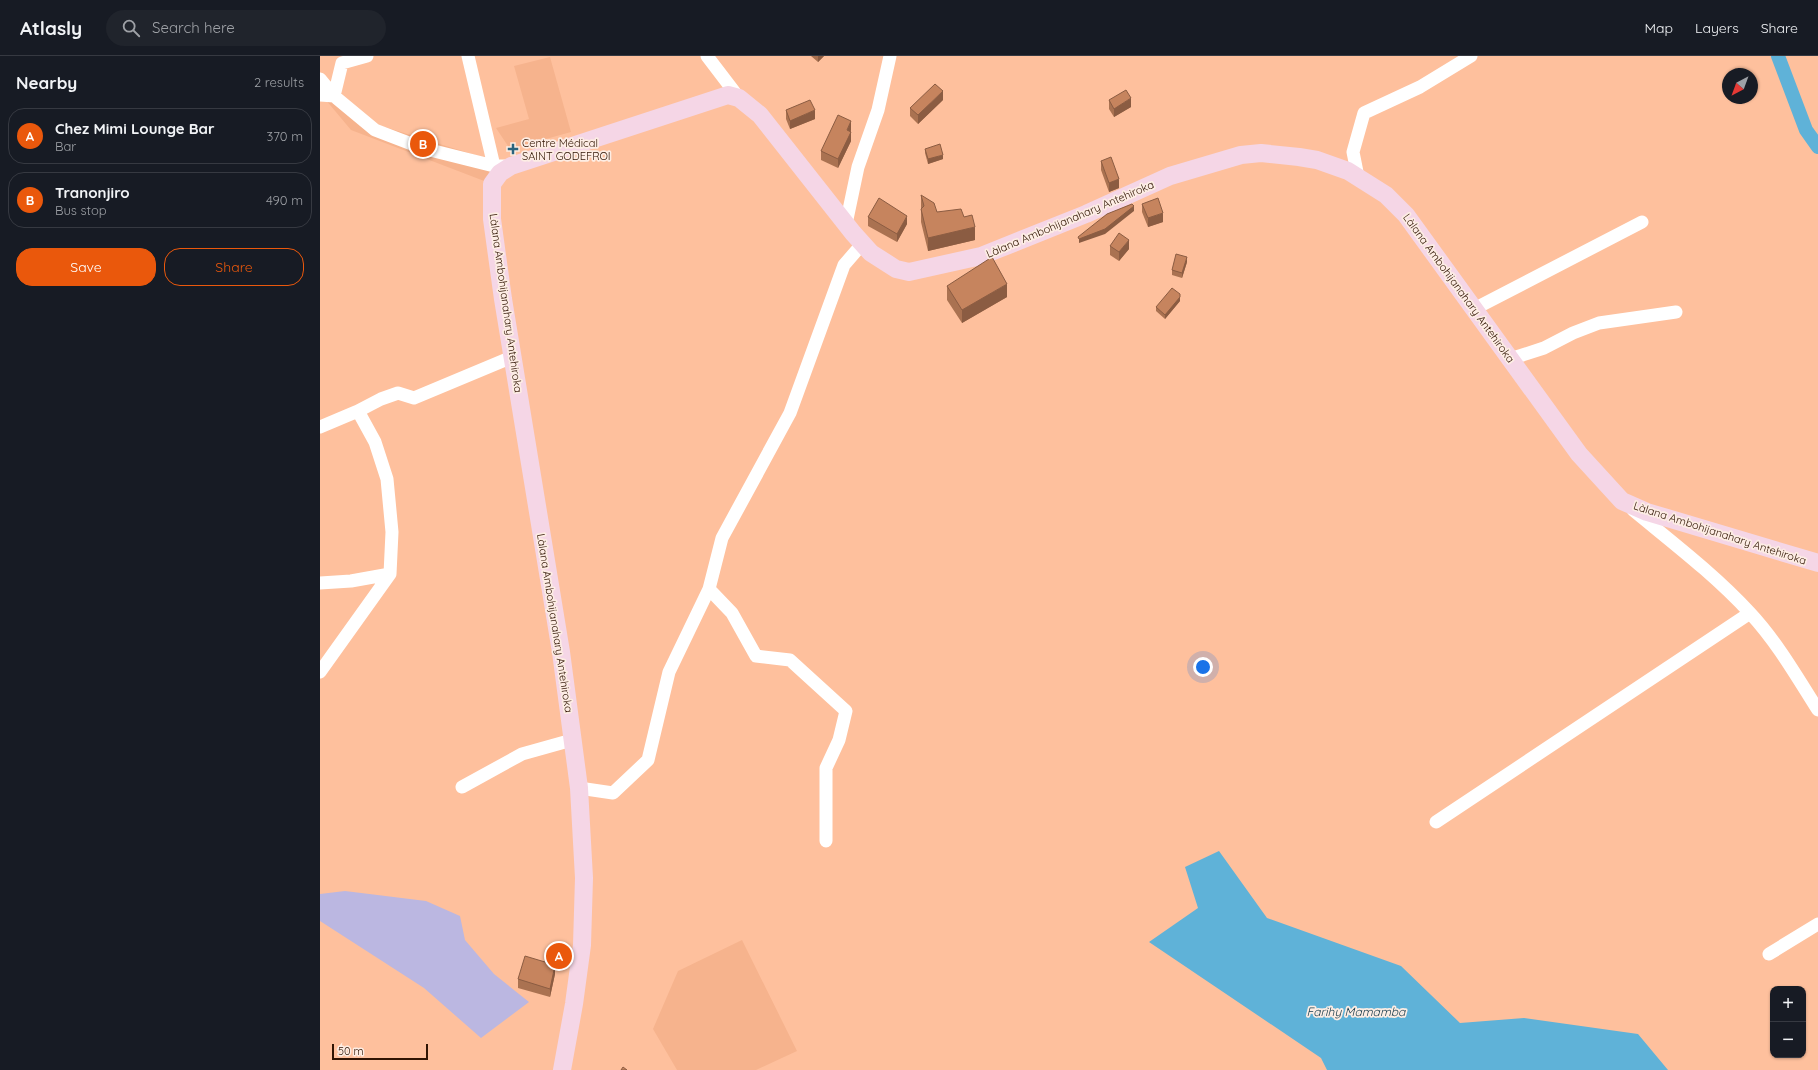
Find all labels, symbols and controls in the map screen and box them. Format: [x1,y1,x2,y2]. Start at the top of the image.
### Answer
search box [106,10,386,46]
text: Atlasly [20,16,82,40]
icon: search [120,17,142,39]
text: Search here [152,18,235,37]
text: Map [1644,19,1673,37]
text: Layers [1695,19,1739,37]
text: Share [1761,19,1798,37]
north arrow [1722,68,1758,104]
text: Nearby [16,72,77,93]
text: 2 results [254,74,304,90]
text: Chez Mimi Lounge Bar [55,119,215,138]
text: A [26,128,34,144]
text: 370 m [266,128,303,144]
pin: B [410,129,436,159]
place label: Centre Médical SAINT GODEFROI [522,136,611,163]
text: Bar [55,138,76,154]
marker: Centre Médical SAINT GODEFROI [507,143,519,155]
street label: Làlana Ambohijanahary Antehiroka [984,177,1156,261]
text: Tranonjiro [55,183,130,202]
text: B [26,192,34,208]
text: 490 m [266,192,303,208]
text: Bus stop [55,202,107,218]
street label: Làlana Ambohijanahary Antehiroka [1400,211,1518,365]
street label: Làlana Ambohijanahary Antehiroka [486,212,526,394]
button: Save [16,248,156,286]
button: Share [164,248,304,286]
street label: Làlana Ambohijanahary Antehiroka [1632,498,1808,568]
street label: Làlana Ambohijanahary Antehiroka [534,533,576,713]
your location [1193,657,1213,677]
pin: A [546,941,572,971]
map controls [1770,986,1806,1058]
button: + [1770,986,1806,1022]
water label: Farihy Mamamba [1307,1004,1406,1019]
button: − [1770,1022,1806,1058]
scale bar [332,1042,428,1061]
text: 50 m [338,1044,364,1058]

